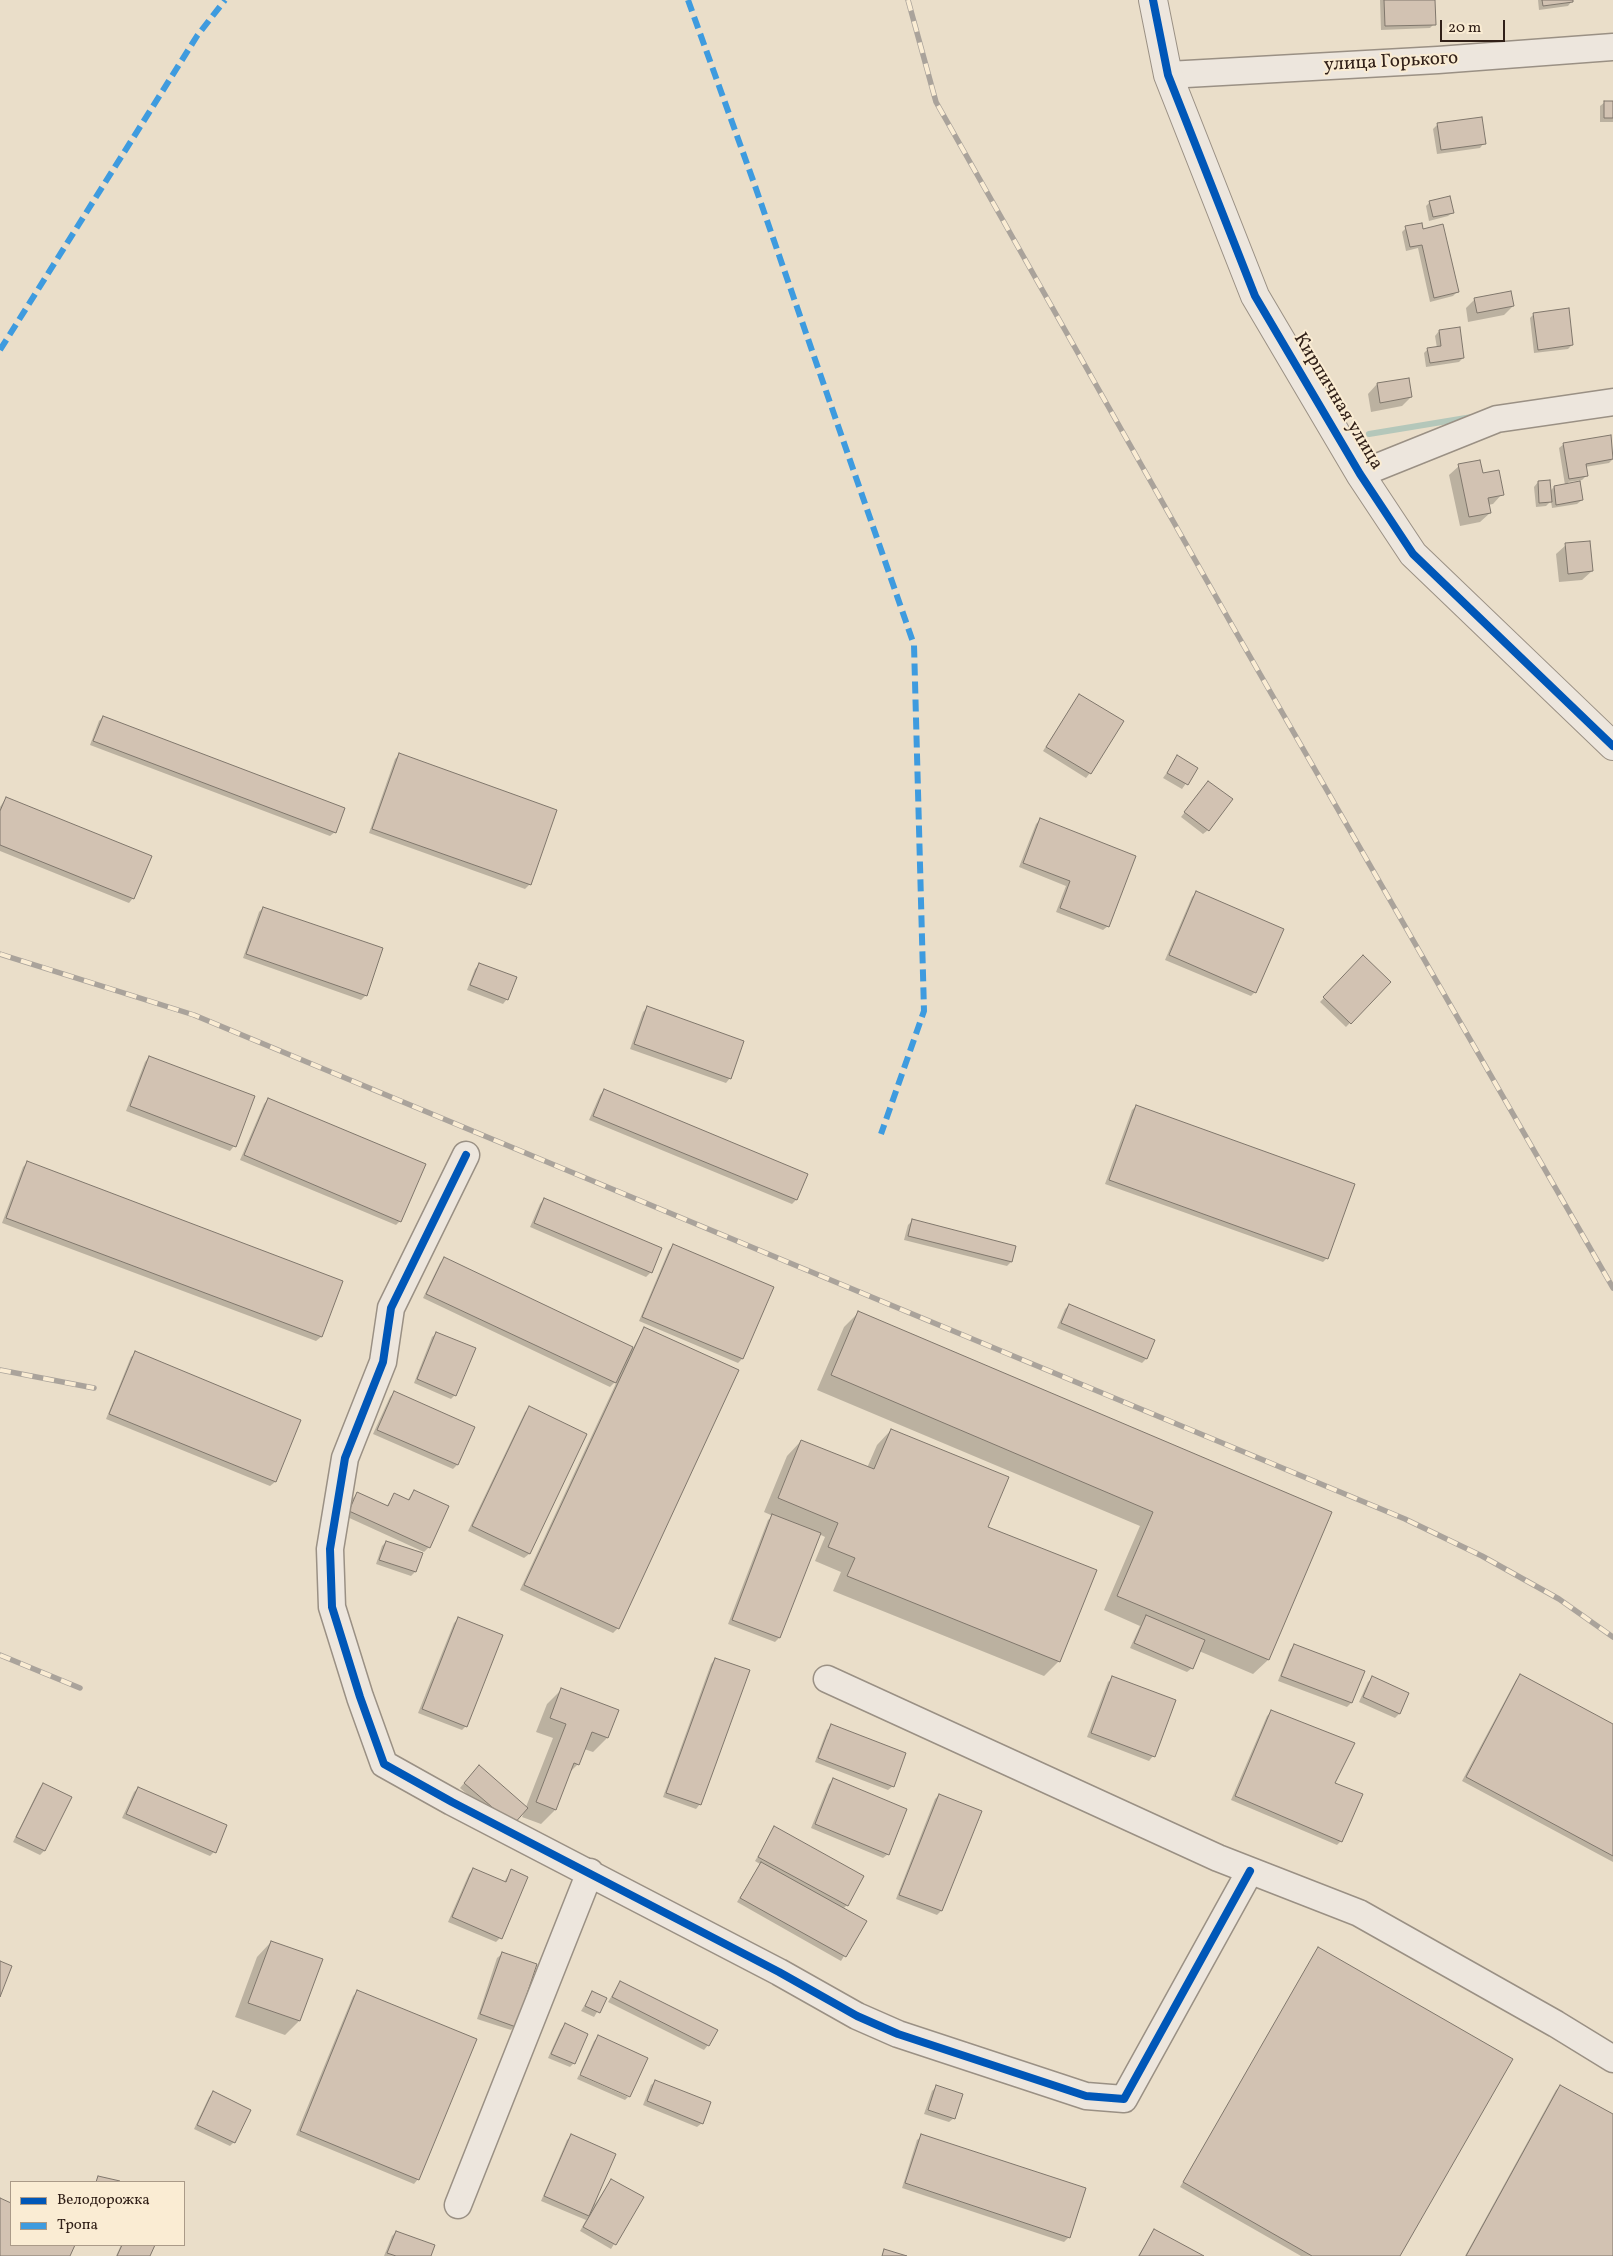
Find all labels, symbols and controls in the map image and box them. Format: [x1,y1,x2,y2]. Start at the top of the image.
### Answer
scale bar [1443,10,1508,42]
text: 20 m [1448,18,1481,39]
street label: улица Горького [1323,48,1459,78]
street label: Кирпичная улица [1287,329,1387,475]
legend [10,2181,185,2246]
text: Велодорожка [57,2190,150,2211]
text: Тропа [57,2215,98,2236]

